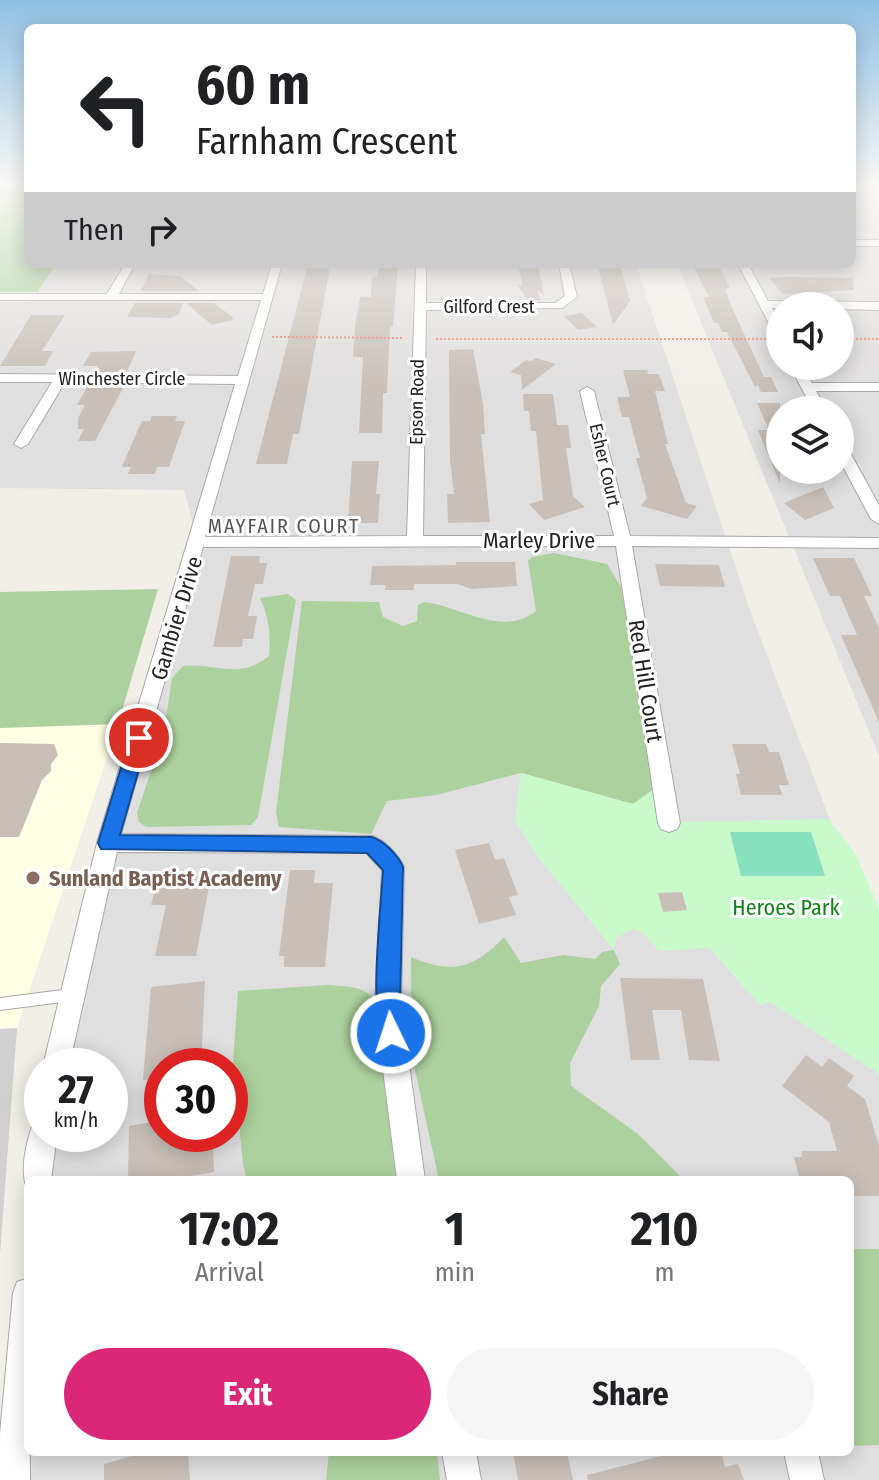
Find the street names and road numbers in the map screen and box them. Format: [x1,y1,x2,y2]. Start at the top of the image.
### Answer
street label: Gilford Crest [443,296,535,318]
street label: Epson Road [405,359,429,445]
street label: Winchester Circle [58,368,186,390]
street label: Esher Court [585,421,625,509]
street label: Marley Drive [483,527,595,554]
street label: Gambier Drive [145,553,208,683]
street label: Red Hill Court [622,618,669,745]

